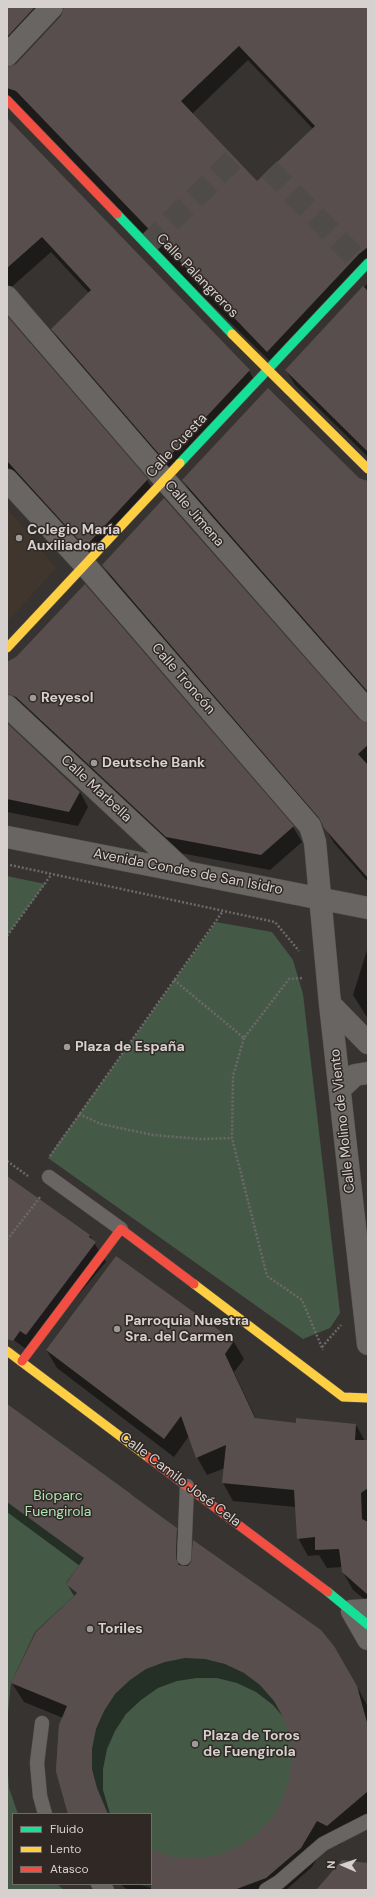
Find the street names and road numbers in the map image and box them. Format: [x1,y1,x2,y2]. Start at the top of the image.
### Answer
street label: Calle Palangreros [153,230,241,322]
street label: Calle Cuesta [143,411,211,481]
street label: Calle Jimena [161,478,227,550]
street label: Calle Troncón [148,640,218,718]
street label: Calle Marbella [57,752,135,826]
street label: Avenida Condes de San Isidro [92,845,284,899]
street label: Calle Molino de Viento [327,1048,359,1194]
street label: Calle Camilo José Cela [116,1429,244,1531]

